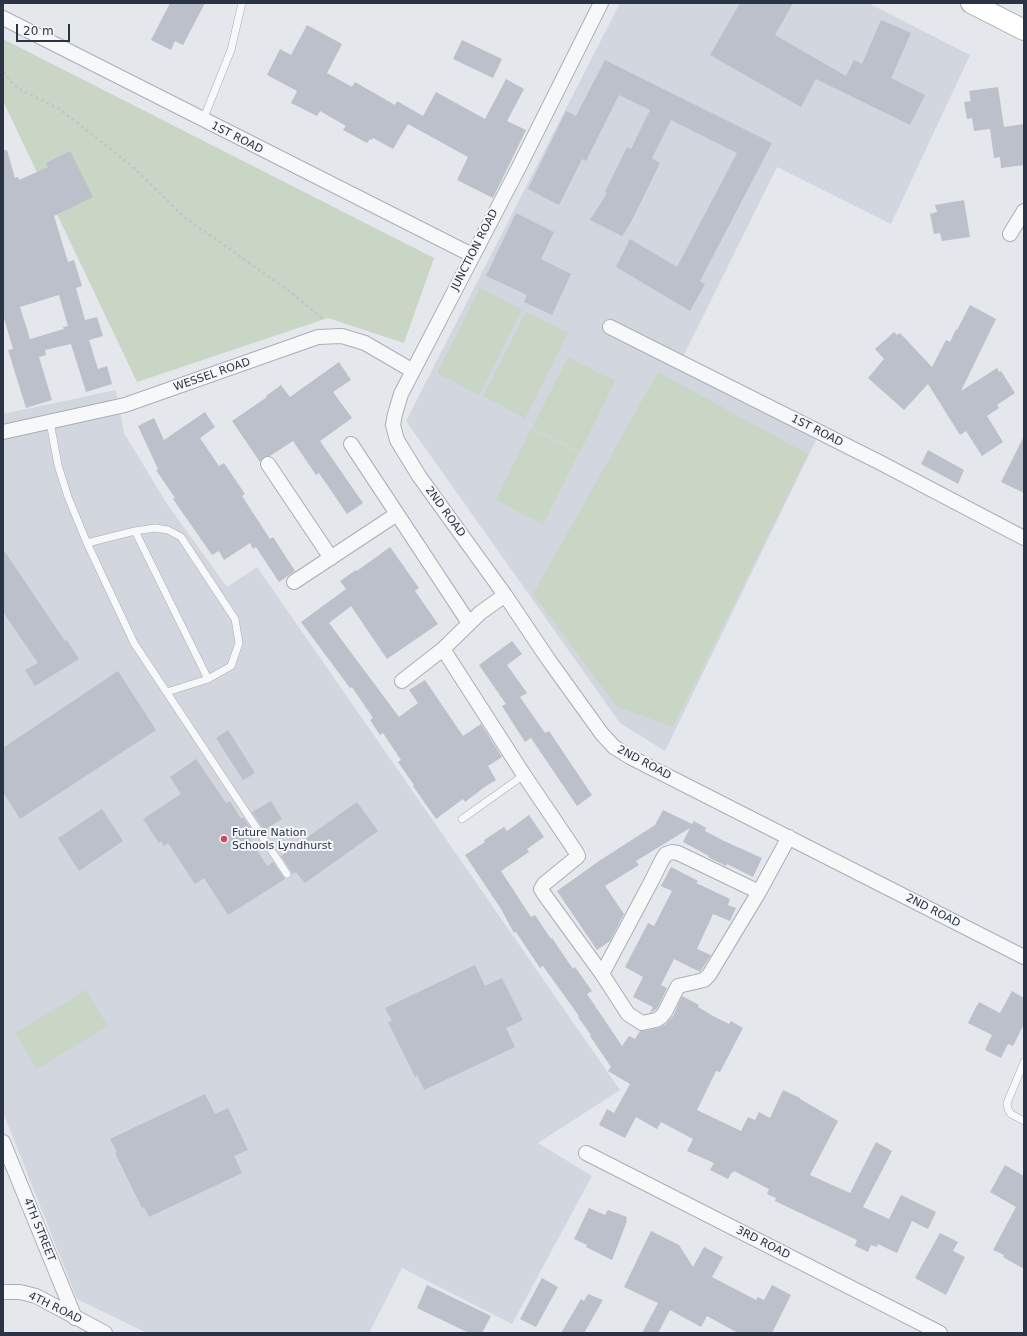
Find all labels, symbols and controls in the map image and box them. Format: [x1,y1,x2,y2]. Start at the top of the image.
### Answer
scale bar [18,16,72,42]
text: 20 m [23,24,54,38]
street label: 1ST ROAD [209,119,265,157]
street label: JUNCTION ROAD [449,207,501,293]
street label: WESSEL ROAD [172,356,252,394]
street label: 1ST ROAD [789,412,845,450]
street label: 2ND ROAD [422,484,468,540]
street label: 2ND ROAD [615,743,673,783]
place label: Future Nation Schools Lyndhurst [232,826,332,852]
marker: Future Nation Schools Lyndhurst [219,834,229,844]
street label: 2ND ROAD [904,892,962,930]
street label: 4TH STREET [20,1196,58,1264]
street label: 3RD ROAD [734,1224,792,1262]
street label: 4TH ROAD [26,1289,84,1327]

